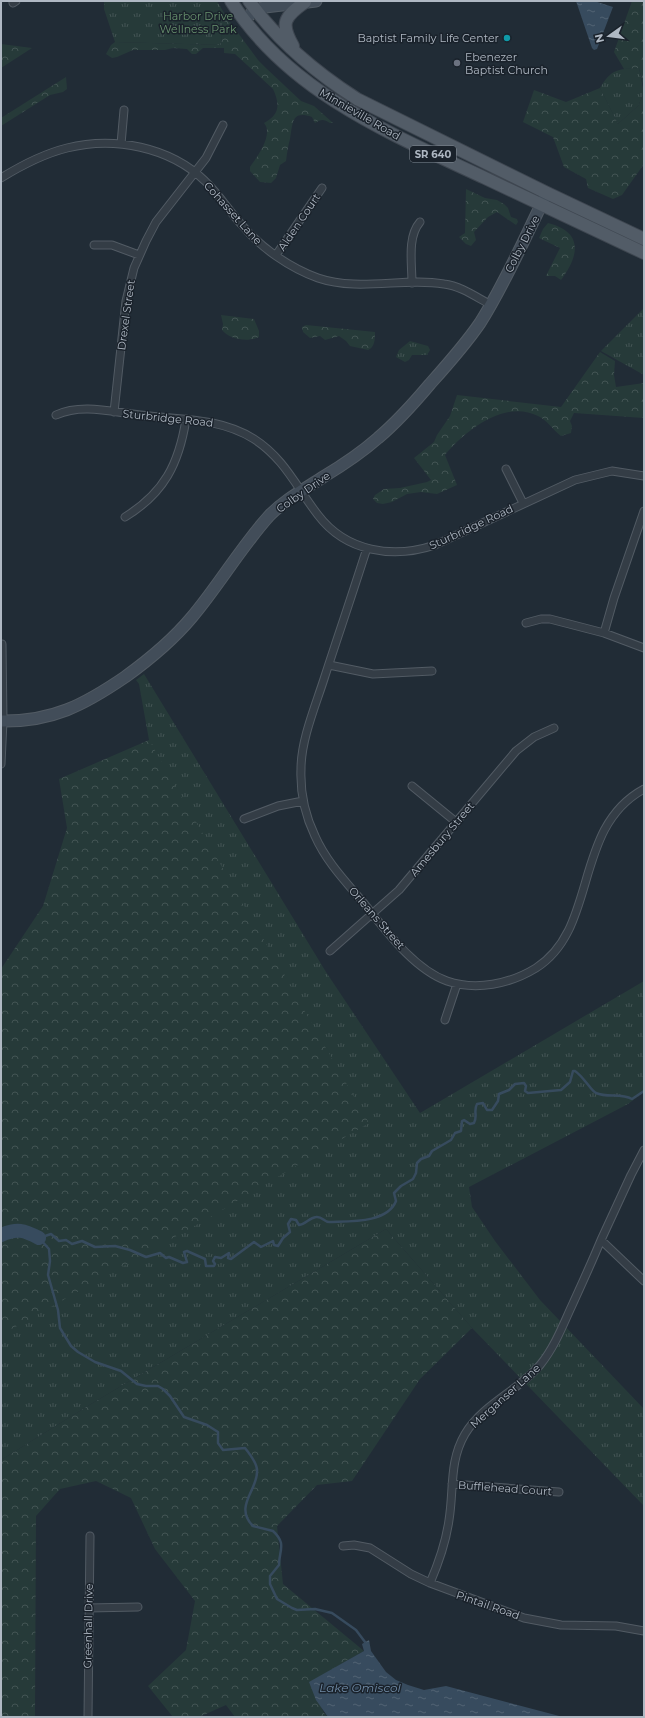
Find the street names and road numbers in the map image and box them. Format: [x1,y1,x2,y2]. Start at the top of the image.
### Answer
street label: Minnieville Road [317,85,403,143]
road number: SR 640 [410,146,456,162]
street label: Cohasset Lane [201,179,265,248]
street label: Alden Court [275,190,324,253]
street label: Colby Drive [502,213,543,275]
street label: Drexel Street [114,278,138,351]
street label: Sturbridge Road [122,406,214,430]
street label: Colby Drive [273,468,333,516]
street label: Sturbridge Road [427,501,515,553]
street label: Amesbury Street [407,799,478,879]
street label: Orleans Street [346,884,408,953]
street label: Merganser Lane [467,1361,543,1431]
street label: Bufflehead Court [457,1478,553,1498]
street label: Greenhall Drive [80,1583,96,1669]
street label: Pintail Road [454,1588,522,1622]

